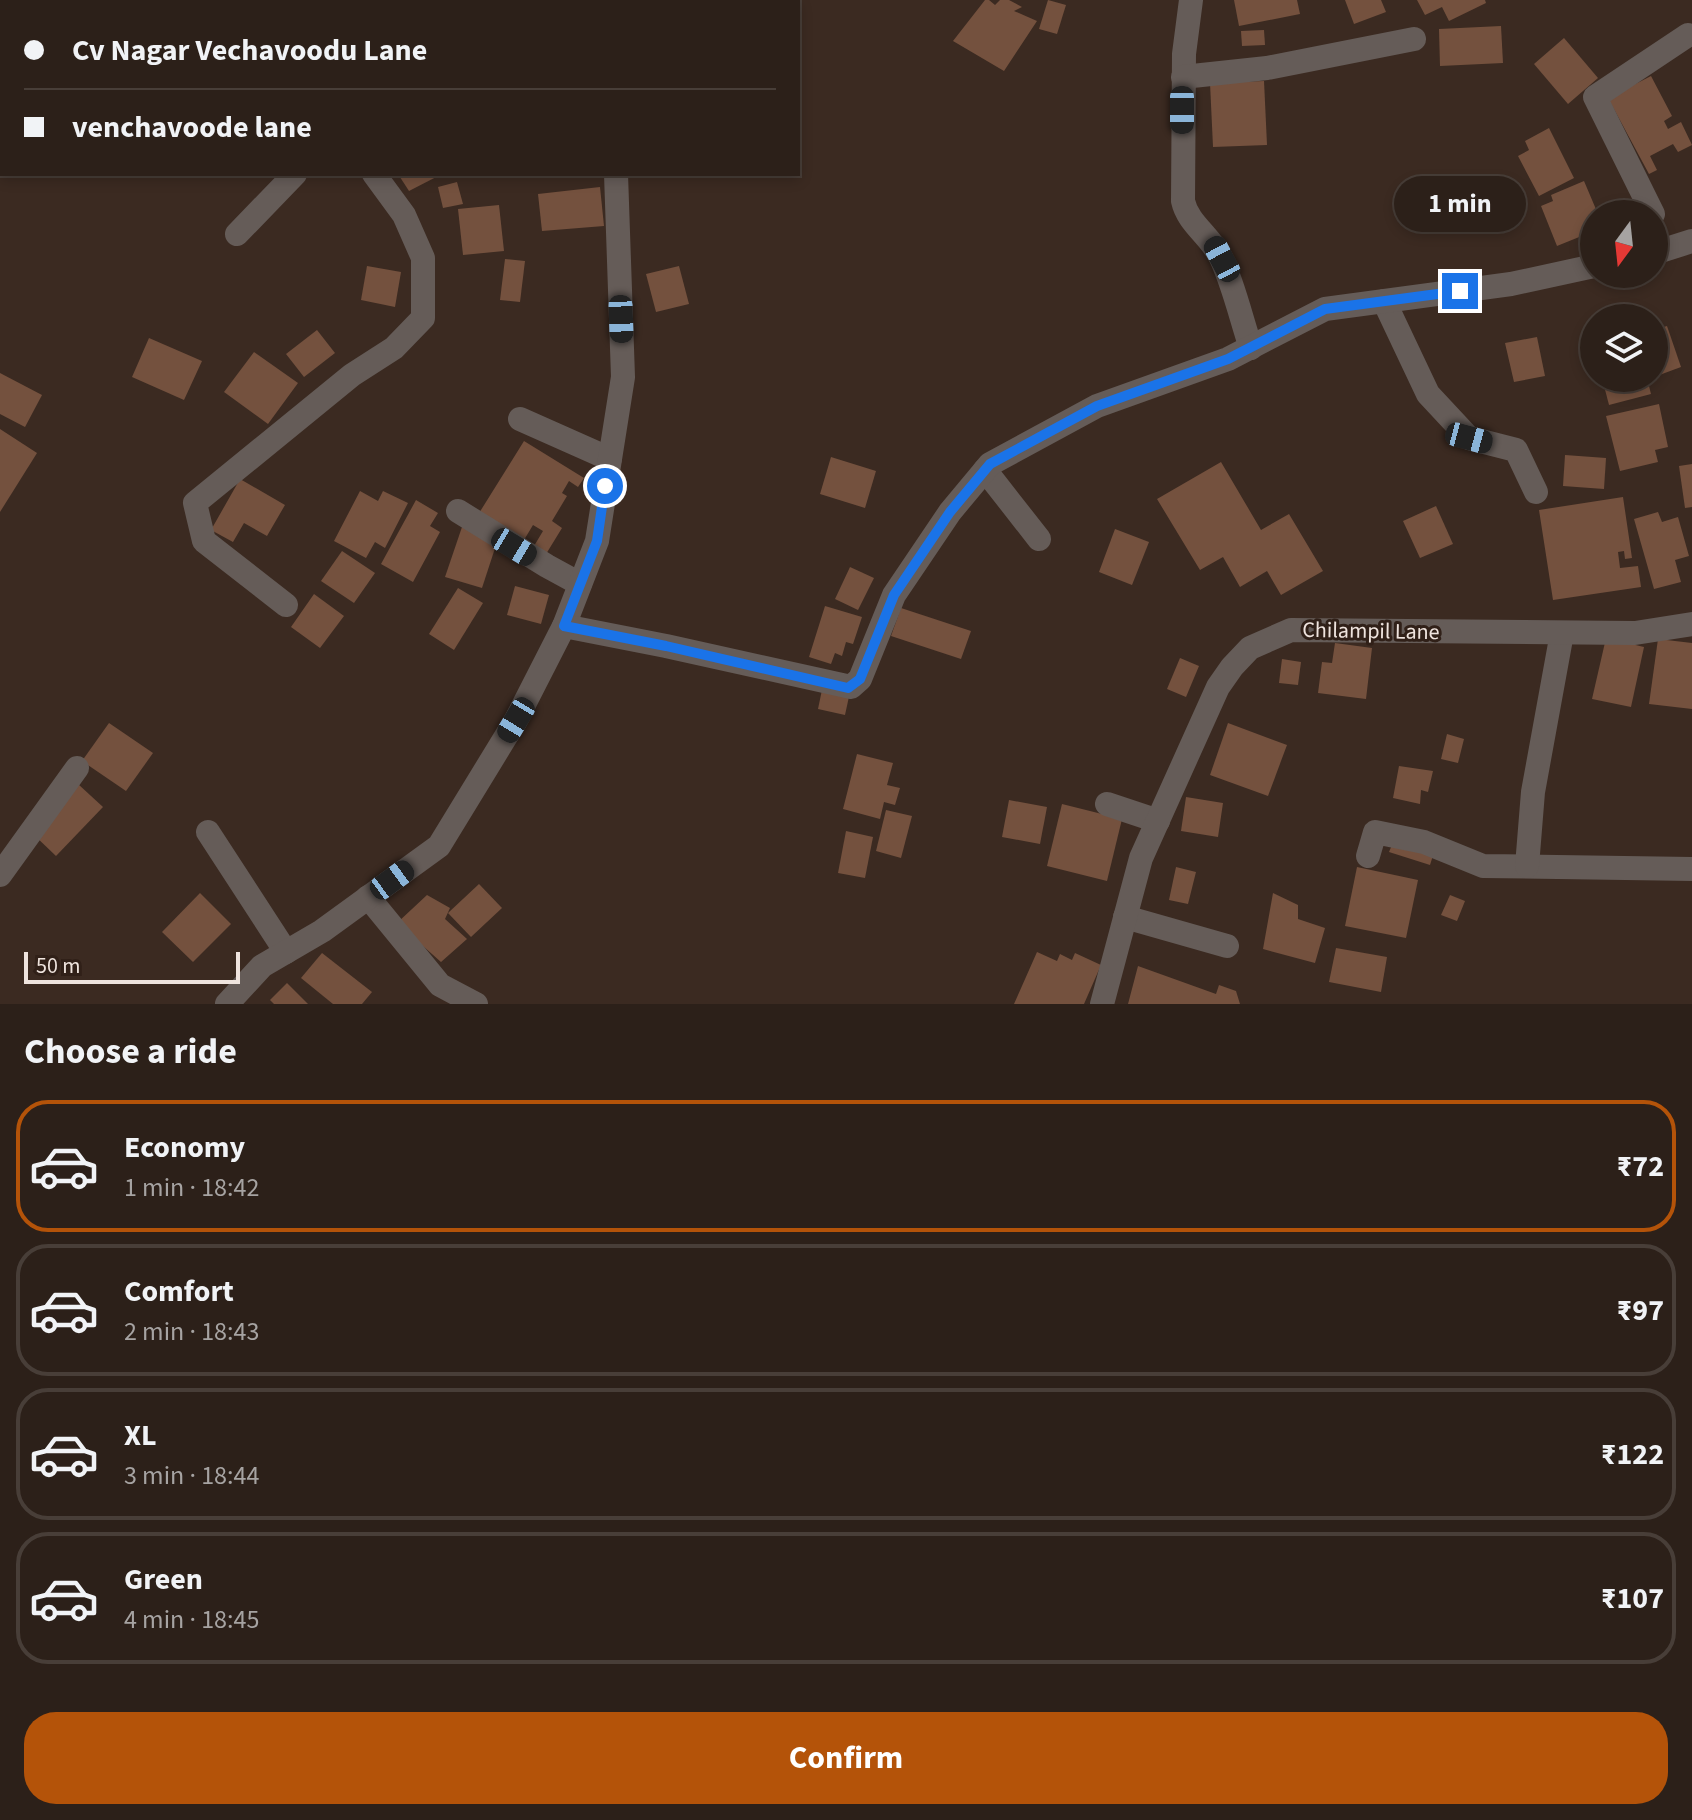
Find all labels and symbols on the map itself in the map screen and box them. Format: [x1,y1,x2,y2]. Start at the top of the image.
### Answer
car [1170,86,1194,134]
callout: 1 min [1394,175,1526,231]
north arrow [1580,200,1668,288]
car [1200,232,1244,286]
route end [1442,273,1478,309]
car [608,295,634,343]
car [1443,420,1495,456]
route start [587,468,623,504]
car [487,524,541,570]
street label: Chilampil Lane [1302,614,1440,648]
car [493,693,539,747]
car [366,856,418,904]
scale bar [24,948,240,984]

